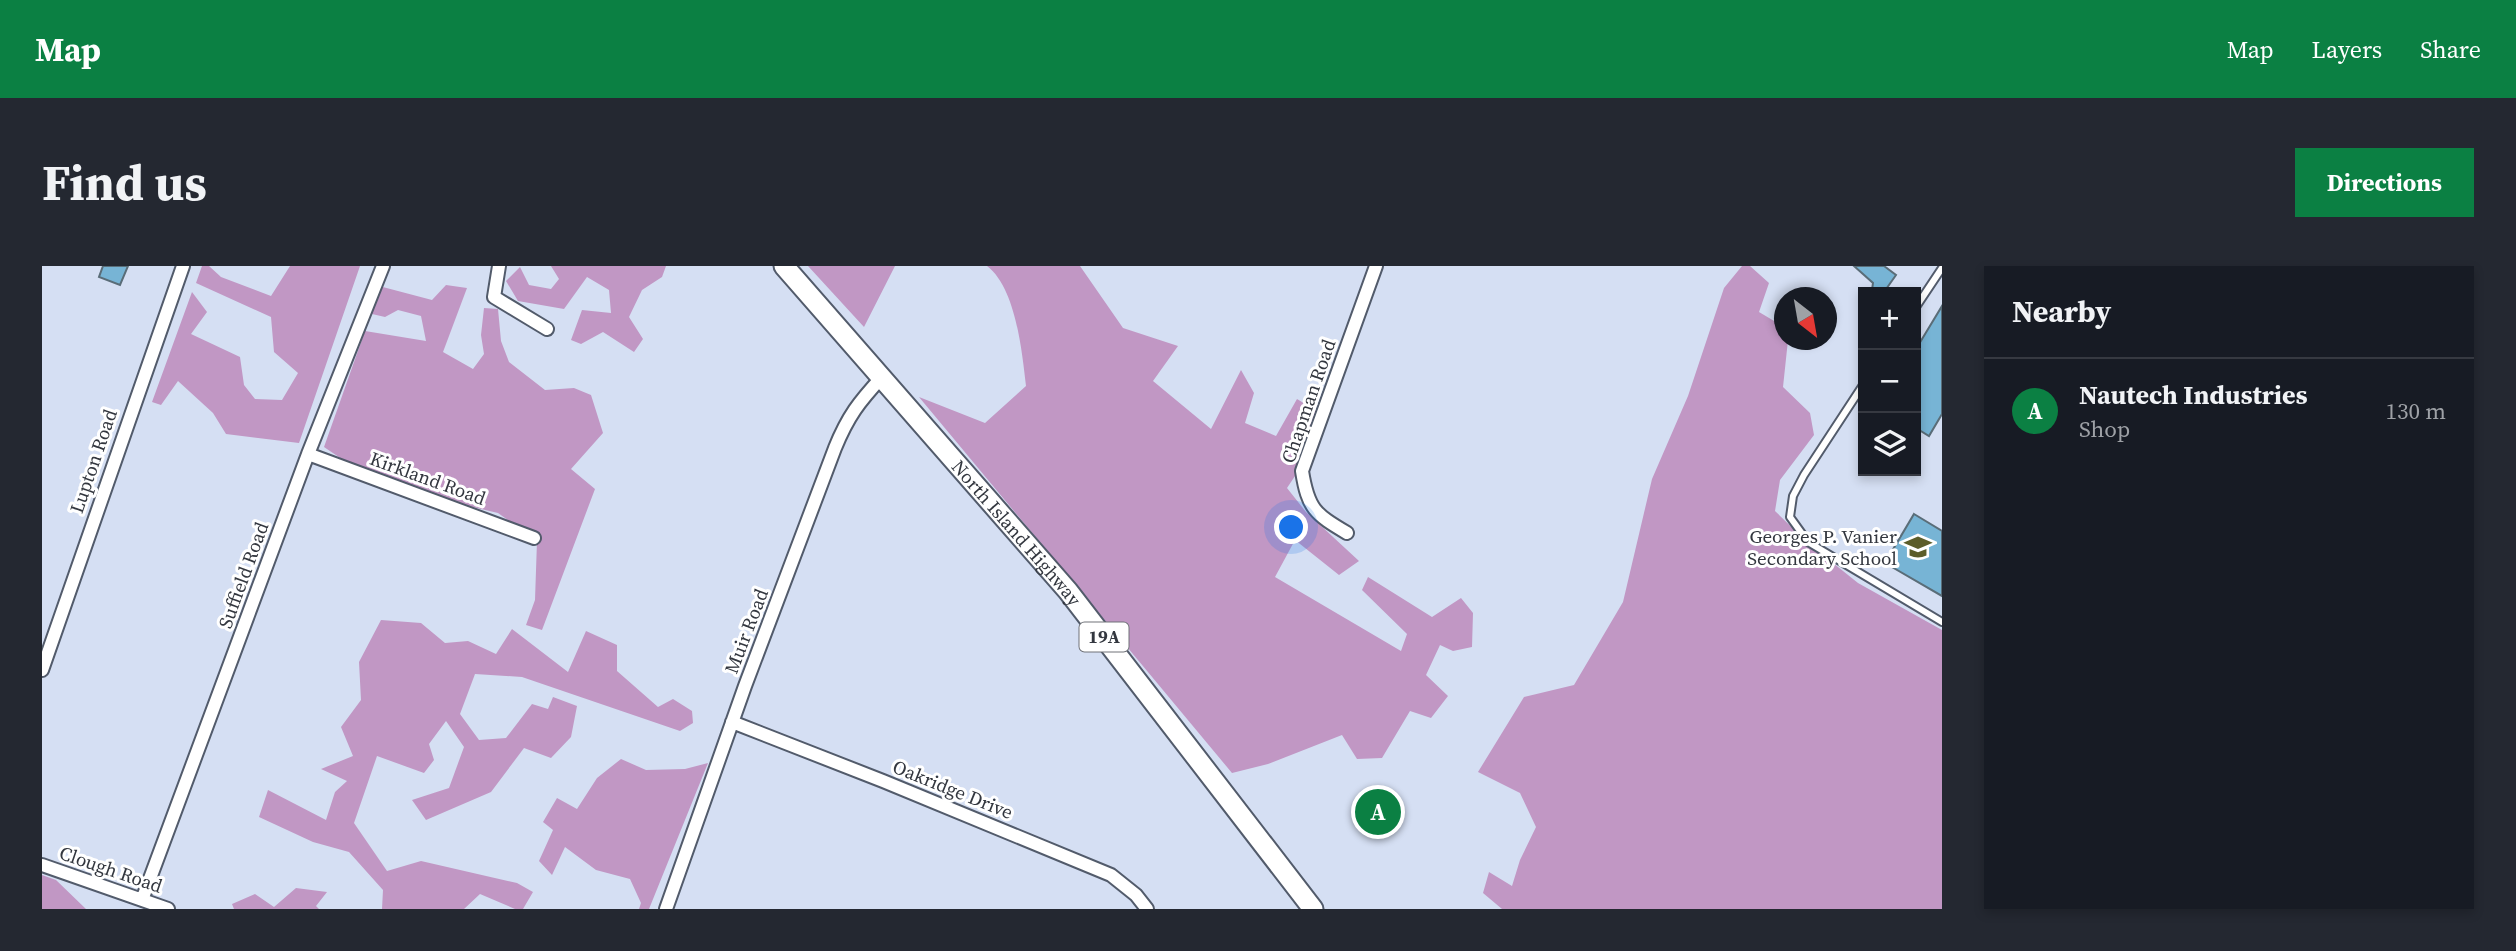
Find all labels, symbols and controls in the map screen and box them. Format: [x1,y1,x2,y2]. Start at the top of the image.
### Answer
text: Map [35,27,101,72]
text: Map [2227,33,2274,66]
text: Layers [2312,33,2382,66]
text: Share [2420,33,2481,66]
button: Directions [2295,148,2474,217]
text: Find us [42,149,207,216]
north arrow [1774,287,1837,350]
map controls [1858,287,1921,476]
button: + [1858,287,1921,350]
text: Nearby [2012,291,2111,332]
street label: Chapman Road [1275,335,1341,466]
button: − [1858,350,1921,413]
text: Nautech Industries [2079,377,2307,413]
text: A [2027,395,2043,427]
text: 130 m [2385,395,2446,427]
street label: Lupton Road [63,405,123,516]
button: layers [1858,413,1921,476]
text: Shop [2079,413,2130,445]
street label: Kirkland Road [367,445,490,511]
street label: North Island Highway [946,454,1088,611]
your location [1274,510,1308,544]
street label: Suffield Road [212,518,274,632]
place label: Georges P. Vanier Secondary School [1747,523,1897,571]
school or university icon: Georges P. Vanier Secondary School [1903,532,1933,562]
street label: Muir Road [718,585,774,677]
road number: 19A [1080,622,1128,652]
street label: Oakridge Drive [889,753,1017,825]
pin: A [1355,786,1401,838]
street label: Clough Road [56,839,166,899]

